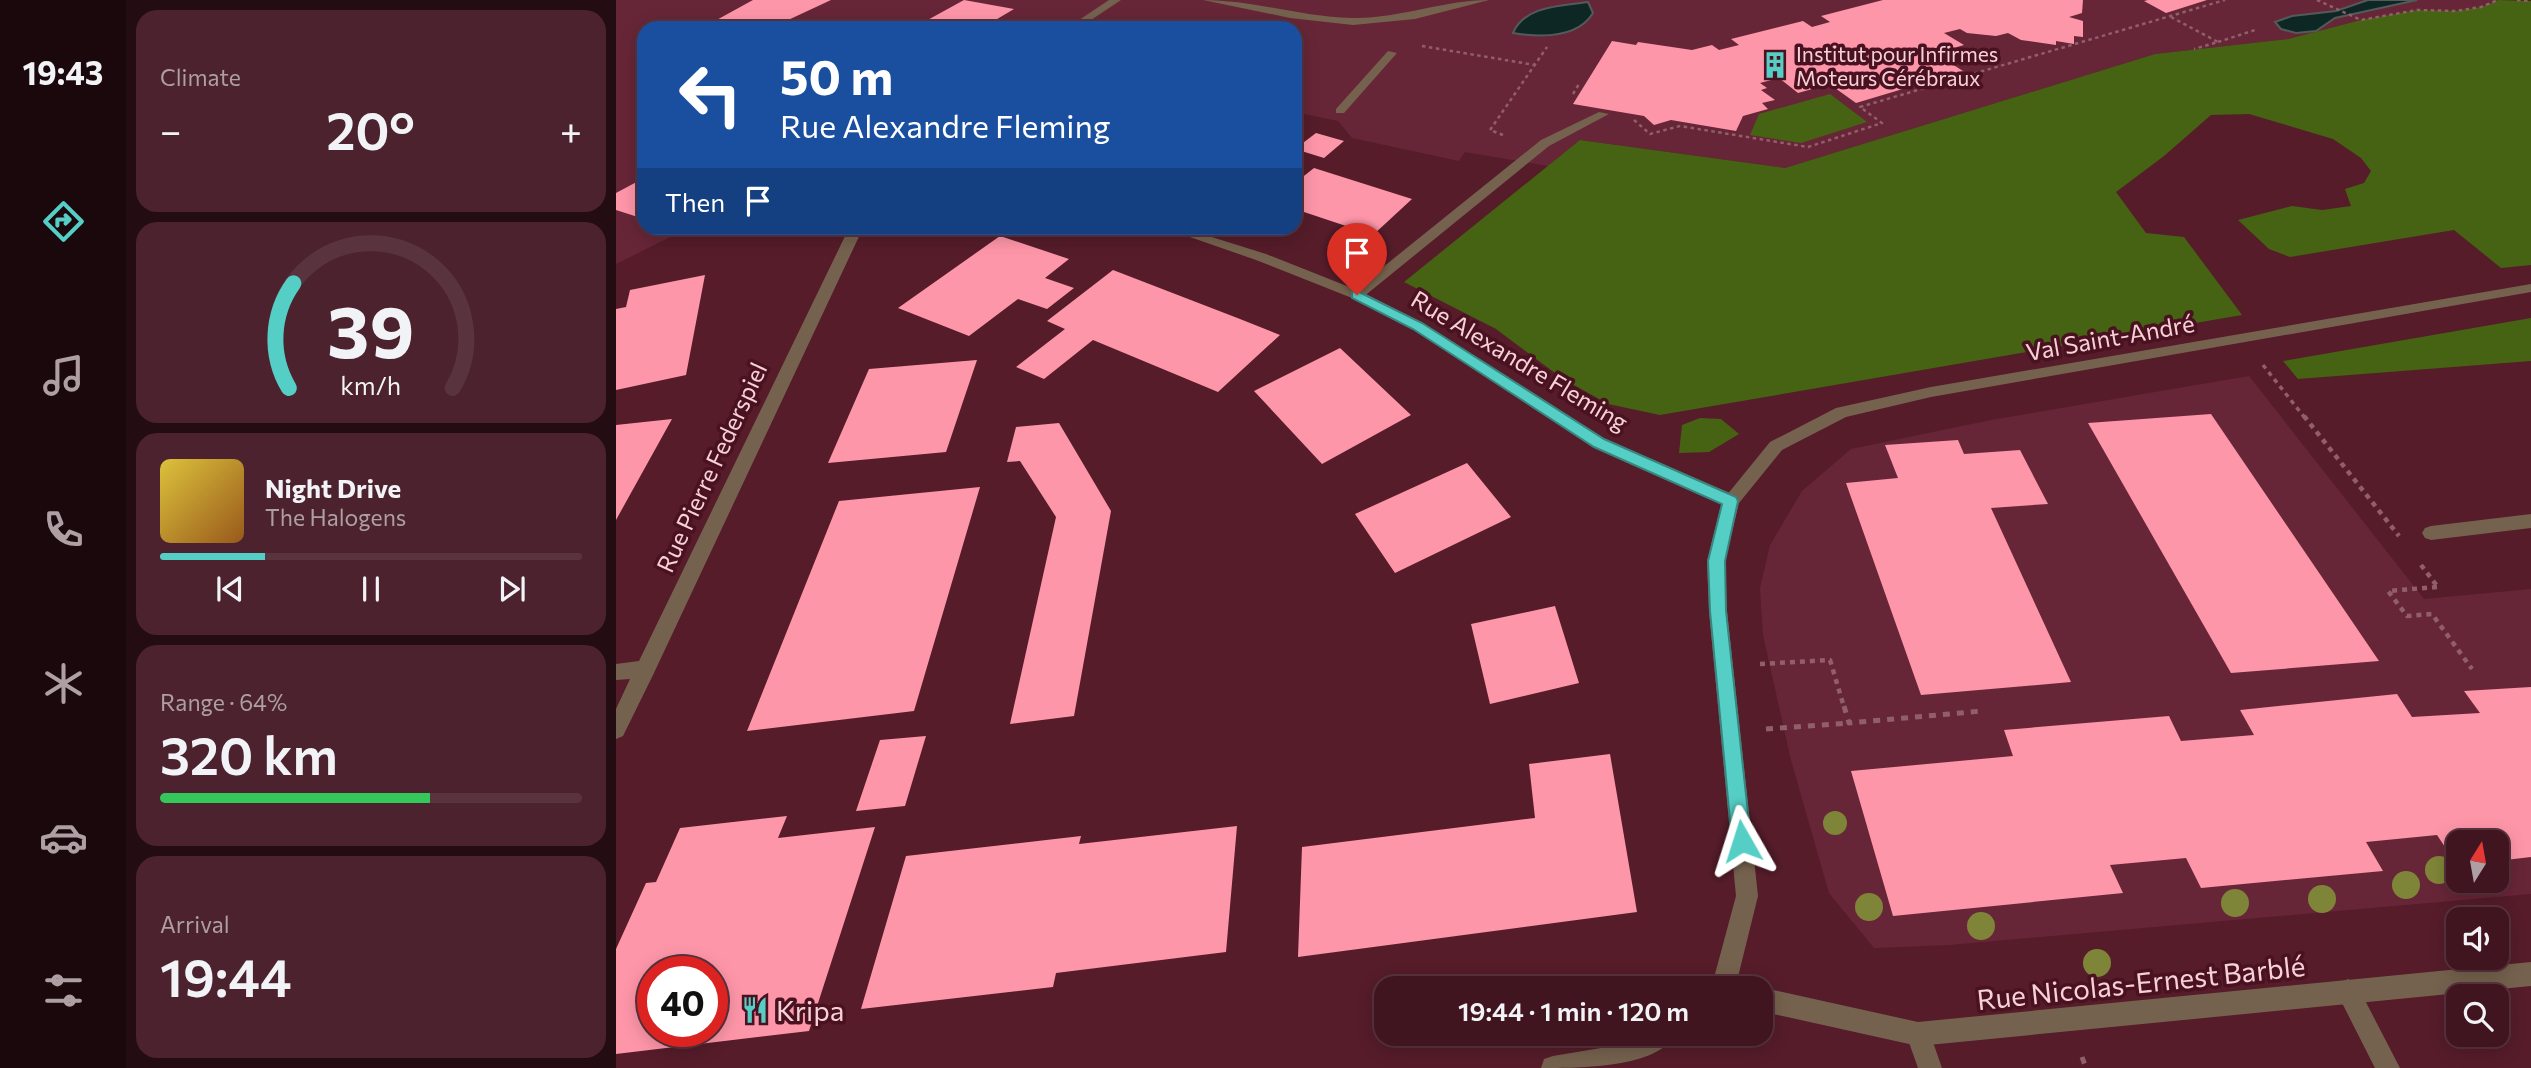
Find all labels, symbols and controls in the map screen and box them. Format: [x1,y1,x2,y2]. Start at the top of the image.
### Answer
place label: Institut pour Infirmes Moteurs Cérébraux [1796,41,1998,90]
text: 50 m [780,45,893,105]
icon: left [665,49,756,140]
building icon: Institut pour Infirmes Moteurs Cérébraux [1760,50,1790,80]
text: 19:43 [23,52,103,92]
text: Climate [160,63,241,91]
text: 20° [326,97,415,161]
text: Rue Alexandre Fleming [780,105,1110,145]
text: − [160,106,182,153]
text: + [560,106,582,153]
icon: arrive [739,182,777,220]
text: Then [665,186,725,217]
icon: directions [39,197,88,246]
pin [1327,223,1387,295]
icon: arrive [1338,234,1376,272]
street label: Rue Alexandre Fleming [1406,284,1634,436]
text: 39 [327,285,415,374]
street label: Val Saint-André [2024,308,2196,366]
icon: music [39,351,88,400]
street label: Rue Pierre Federspiel [650,357,772,577]
text: km/h [341,370,401,400]
text: Night Drive [265,472,401,503]
text: The Halogens [265,503,406,531]
icon: phone [39,505,88,554]
icon: previous [211,570,249,608]
icon: pause [352,570,390,608]
icon: next [493,570,531,608]
icon: climate [39,659,88,708]
text: Range · 64% [160,688,287,716]
text: 320 km [160,722,338,786]
position arrow [1705,804,1779,878]
icon: car [39,813,88,862]
north arrow [2446,830,2510,892]
map controls [2446,830,2509,1047]
button: sound [2446,907,2509,970]
text: Arrival [160,910,230,938]
text: 19:44 [160,944,292,1008]
street label: Rue Nicolas-Ernest Barblé [1975,948,2307,1016]
speed limit sign: 40 [637,956,728,1047]
icon: filters [39,966,88,1015]
button: search [2446,984,2509,1047]
place label: Kripa [776,993,844,1027]
restaurant icon: Kripa [740,995,770,1025]
text: 19:44 · 1 min · 120 m [1458,995,1689,1026]

